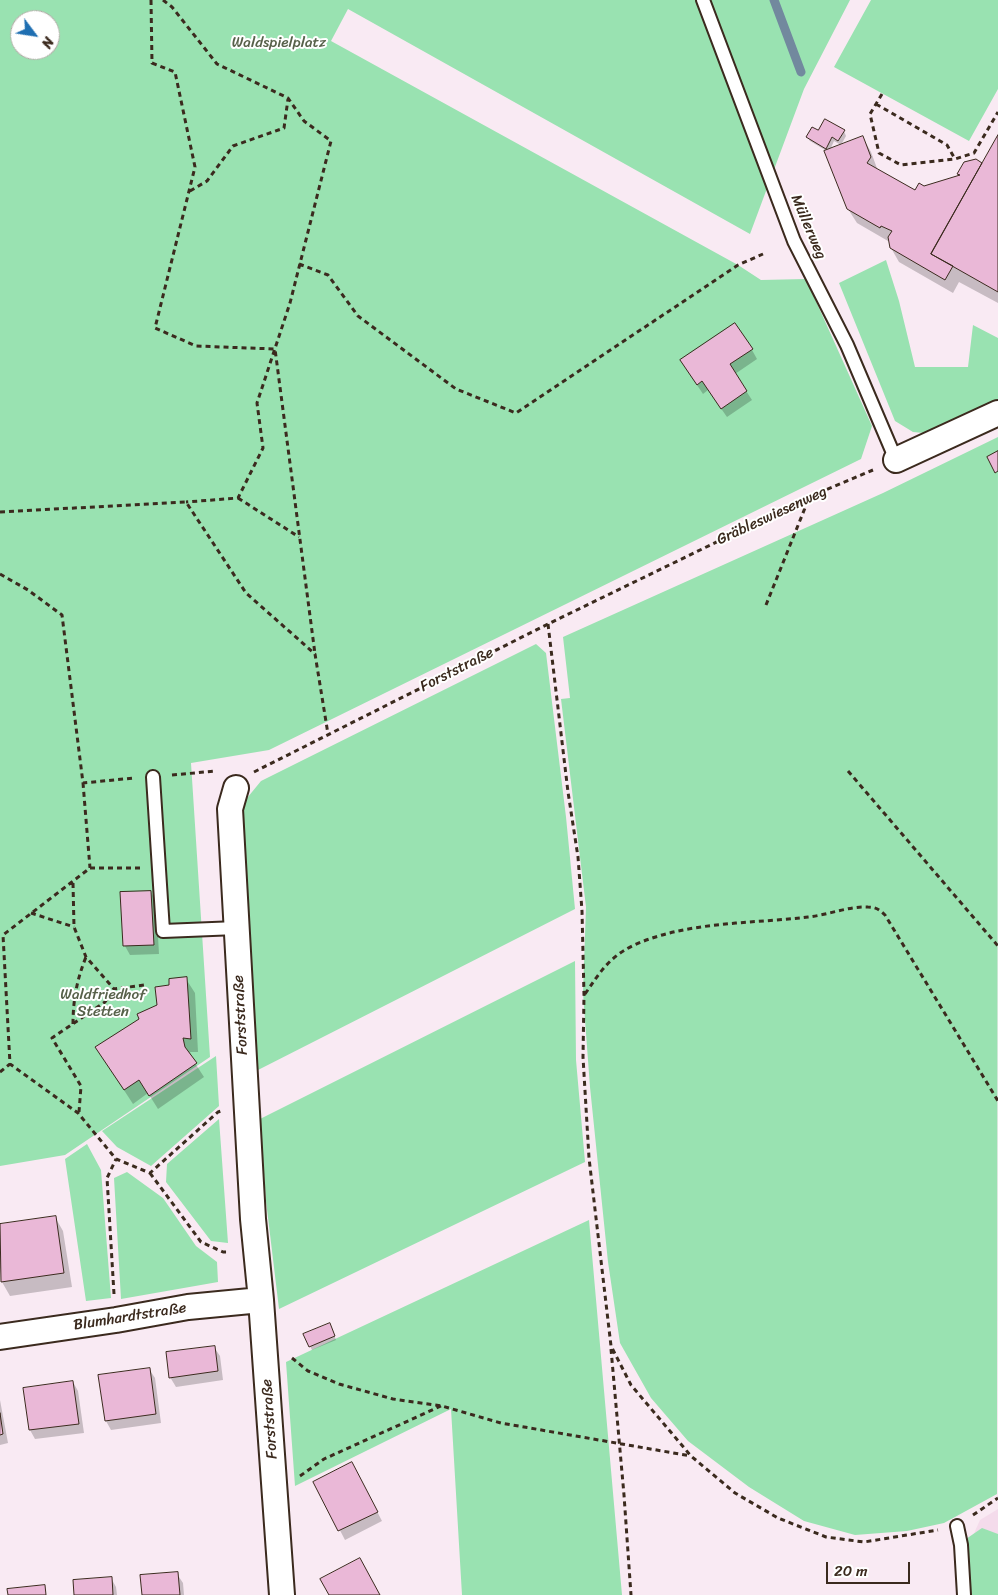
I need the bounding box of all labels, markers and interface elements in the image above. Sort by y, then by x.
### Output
north arrow [10,10,60,60]
text: N [34,32,61,53]
park label: Waldspielplatz [232,34,326,52]
street label: Müllerweg [786,192,830,262]
street label: Gräbleswiesenweg [714,483,830,549]
street label: Forststraße [417,644,497,696]
street label: Forststraße [230,975,252,1055]
park label: Waldfriedhof Stetten [60,986,146,1021]
street label: Blumhardtstraße [72,1299,188,1335]
street label: Forststraße [258,1378,282,1460]
scale bar [828,1552,912,1584]
text: 20 m [834,1558,868,1584]

